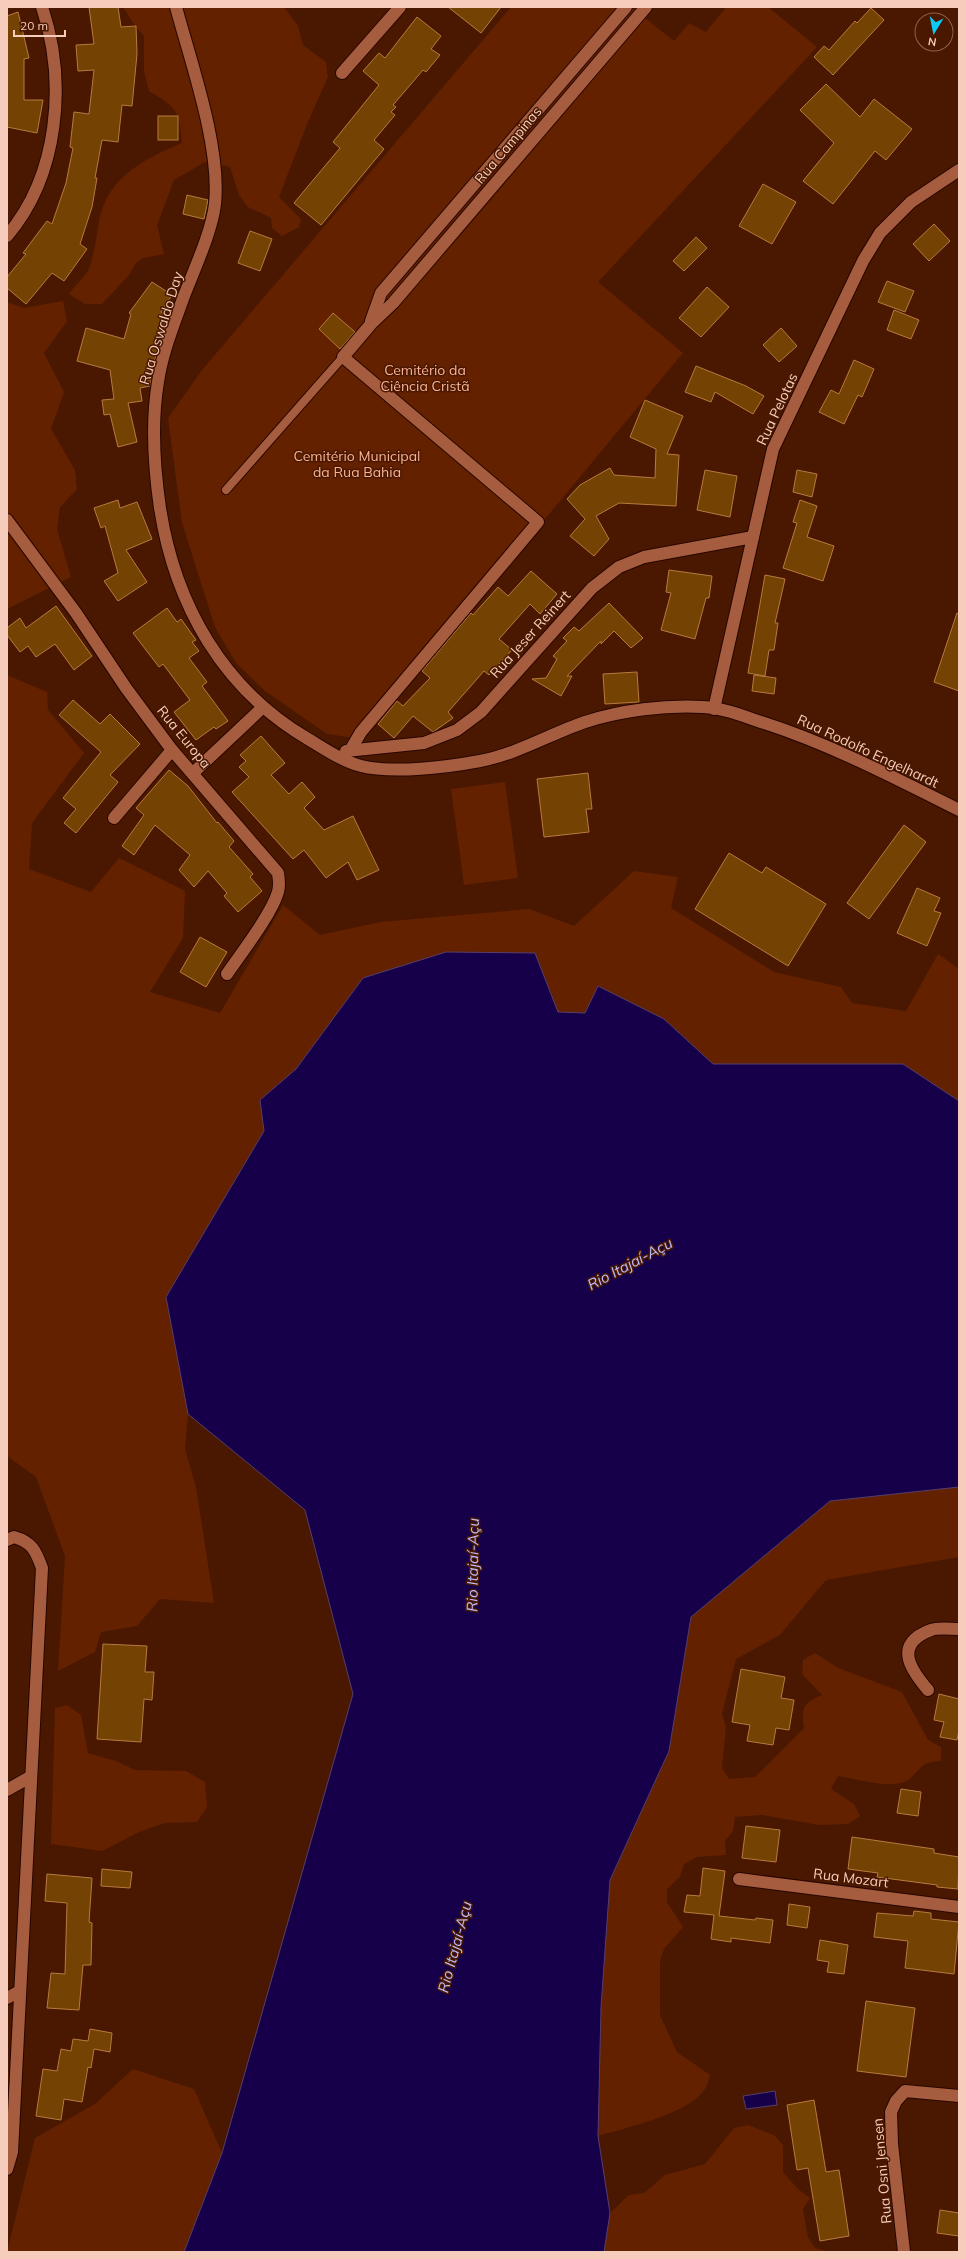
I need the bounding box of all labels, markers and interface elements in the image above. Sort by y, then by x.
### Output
scale bar [14,12,65,38]
north arrow [914,12,954,52]
text: 20 m [20,18,48,33]
text: N [927,34,938,49]
street label: Rua Campinas [471,103,546,187]
street label: Rua Oswaldo Day [135,269,187,387]
park label: Cemitério da Ciência Cristã [380,361,470,395]
street label: Rua Pelotas [752,370,802,448]
park label: Cemitério Municipal da Rua Bahia [294,447,420,481]
street label: Rua Jeser Reinert [486,586,574,682]
street label: Rua Europa [153,702,215,772]
street label: Rua Rodolfo Engelhardt [794,710,942,792]
water label: Rio Itajaí-Açu [584,1233,676,1294]
water label: Rio Itajaí-Açu [462,1518,483,1612]
street label: Rua Mozart [812,1864,890,1892]
water label: Rio Itajaí-Açu [433,1899,476,1995]
street label: Rua Osni Jensen [868,2117,896,2225]

